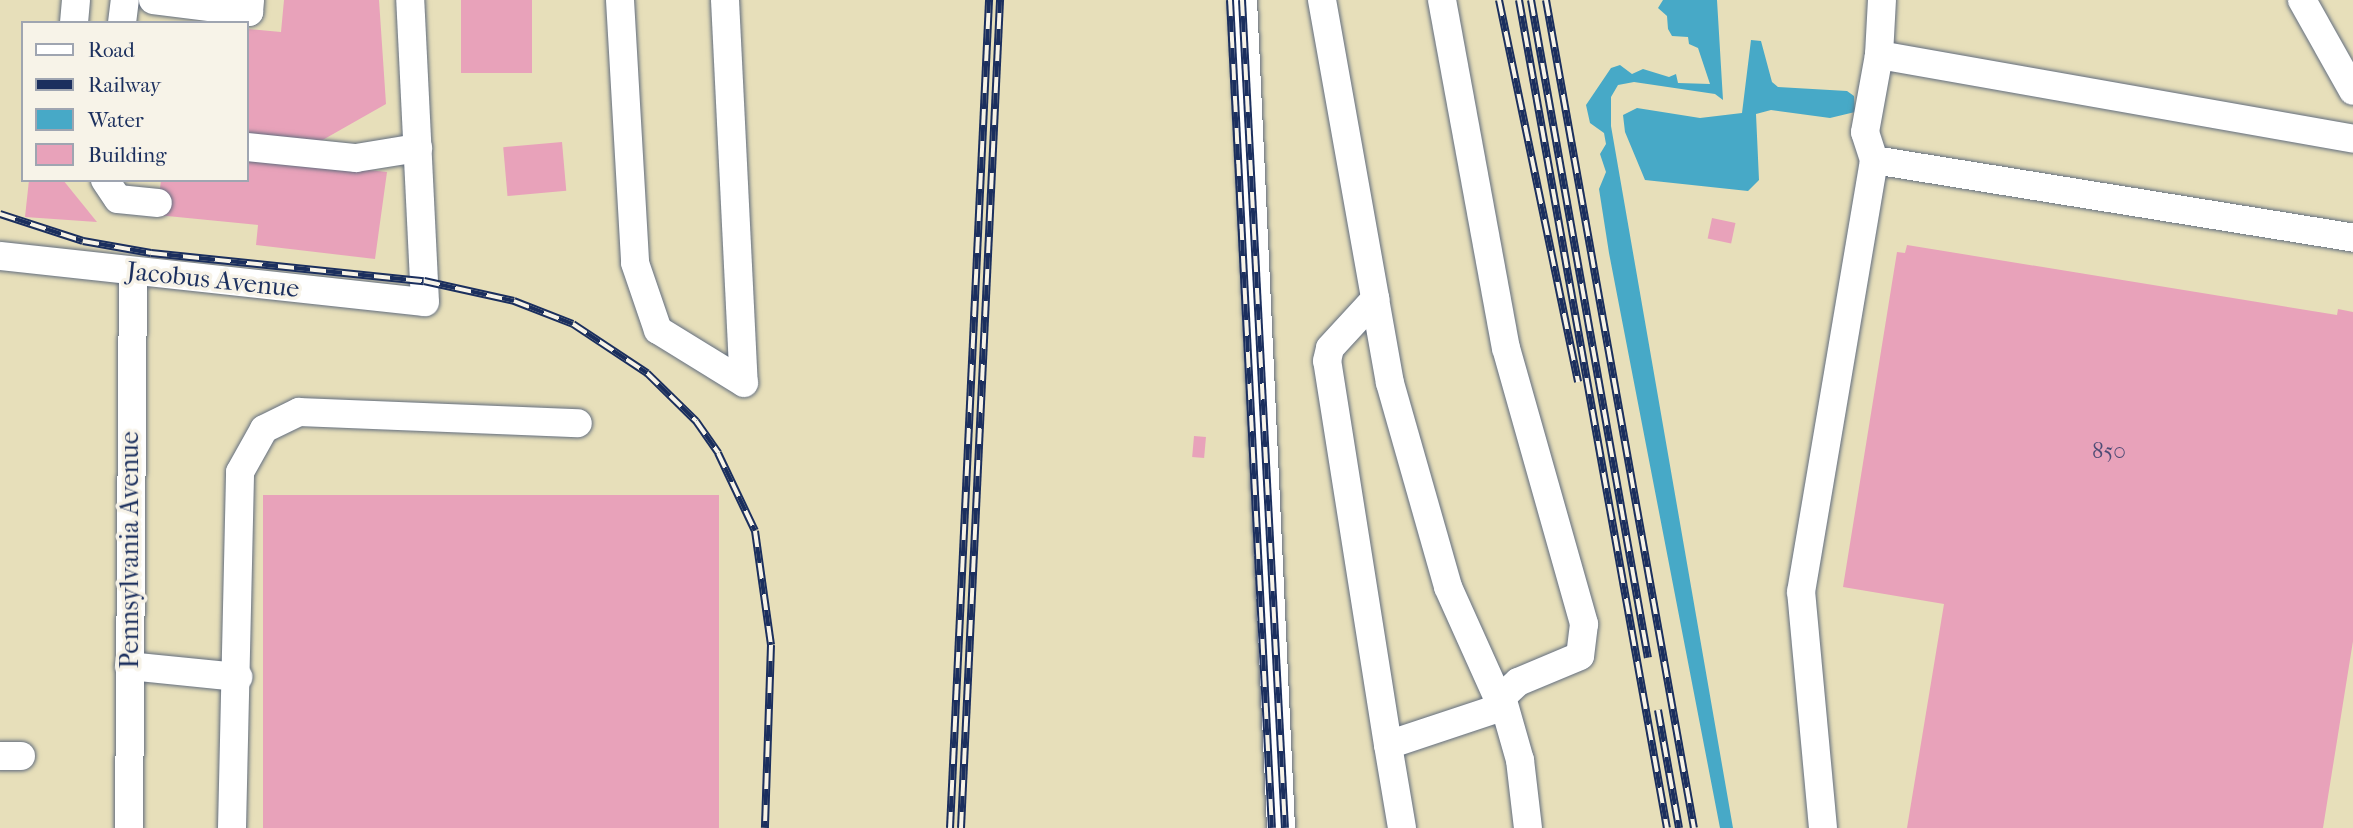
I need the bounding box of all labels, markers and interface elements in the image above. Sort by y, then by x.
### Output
legend [21,21,248,182]
text: Road [88,38,135,62]
text: Railway [88,73,161,97]
text: Water [88,108,144,132]
text: Building [88,143,166,167]
street label: Jacobus Avenue [125,255,301,305]
street label: Pennsylvania Avenue [114,431,146,669]
house number: 850 [2092,437,2126,465]

